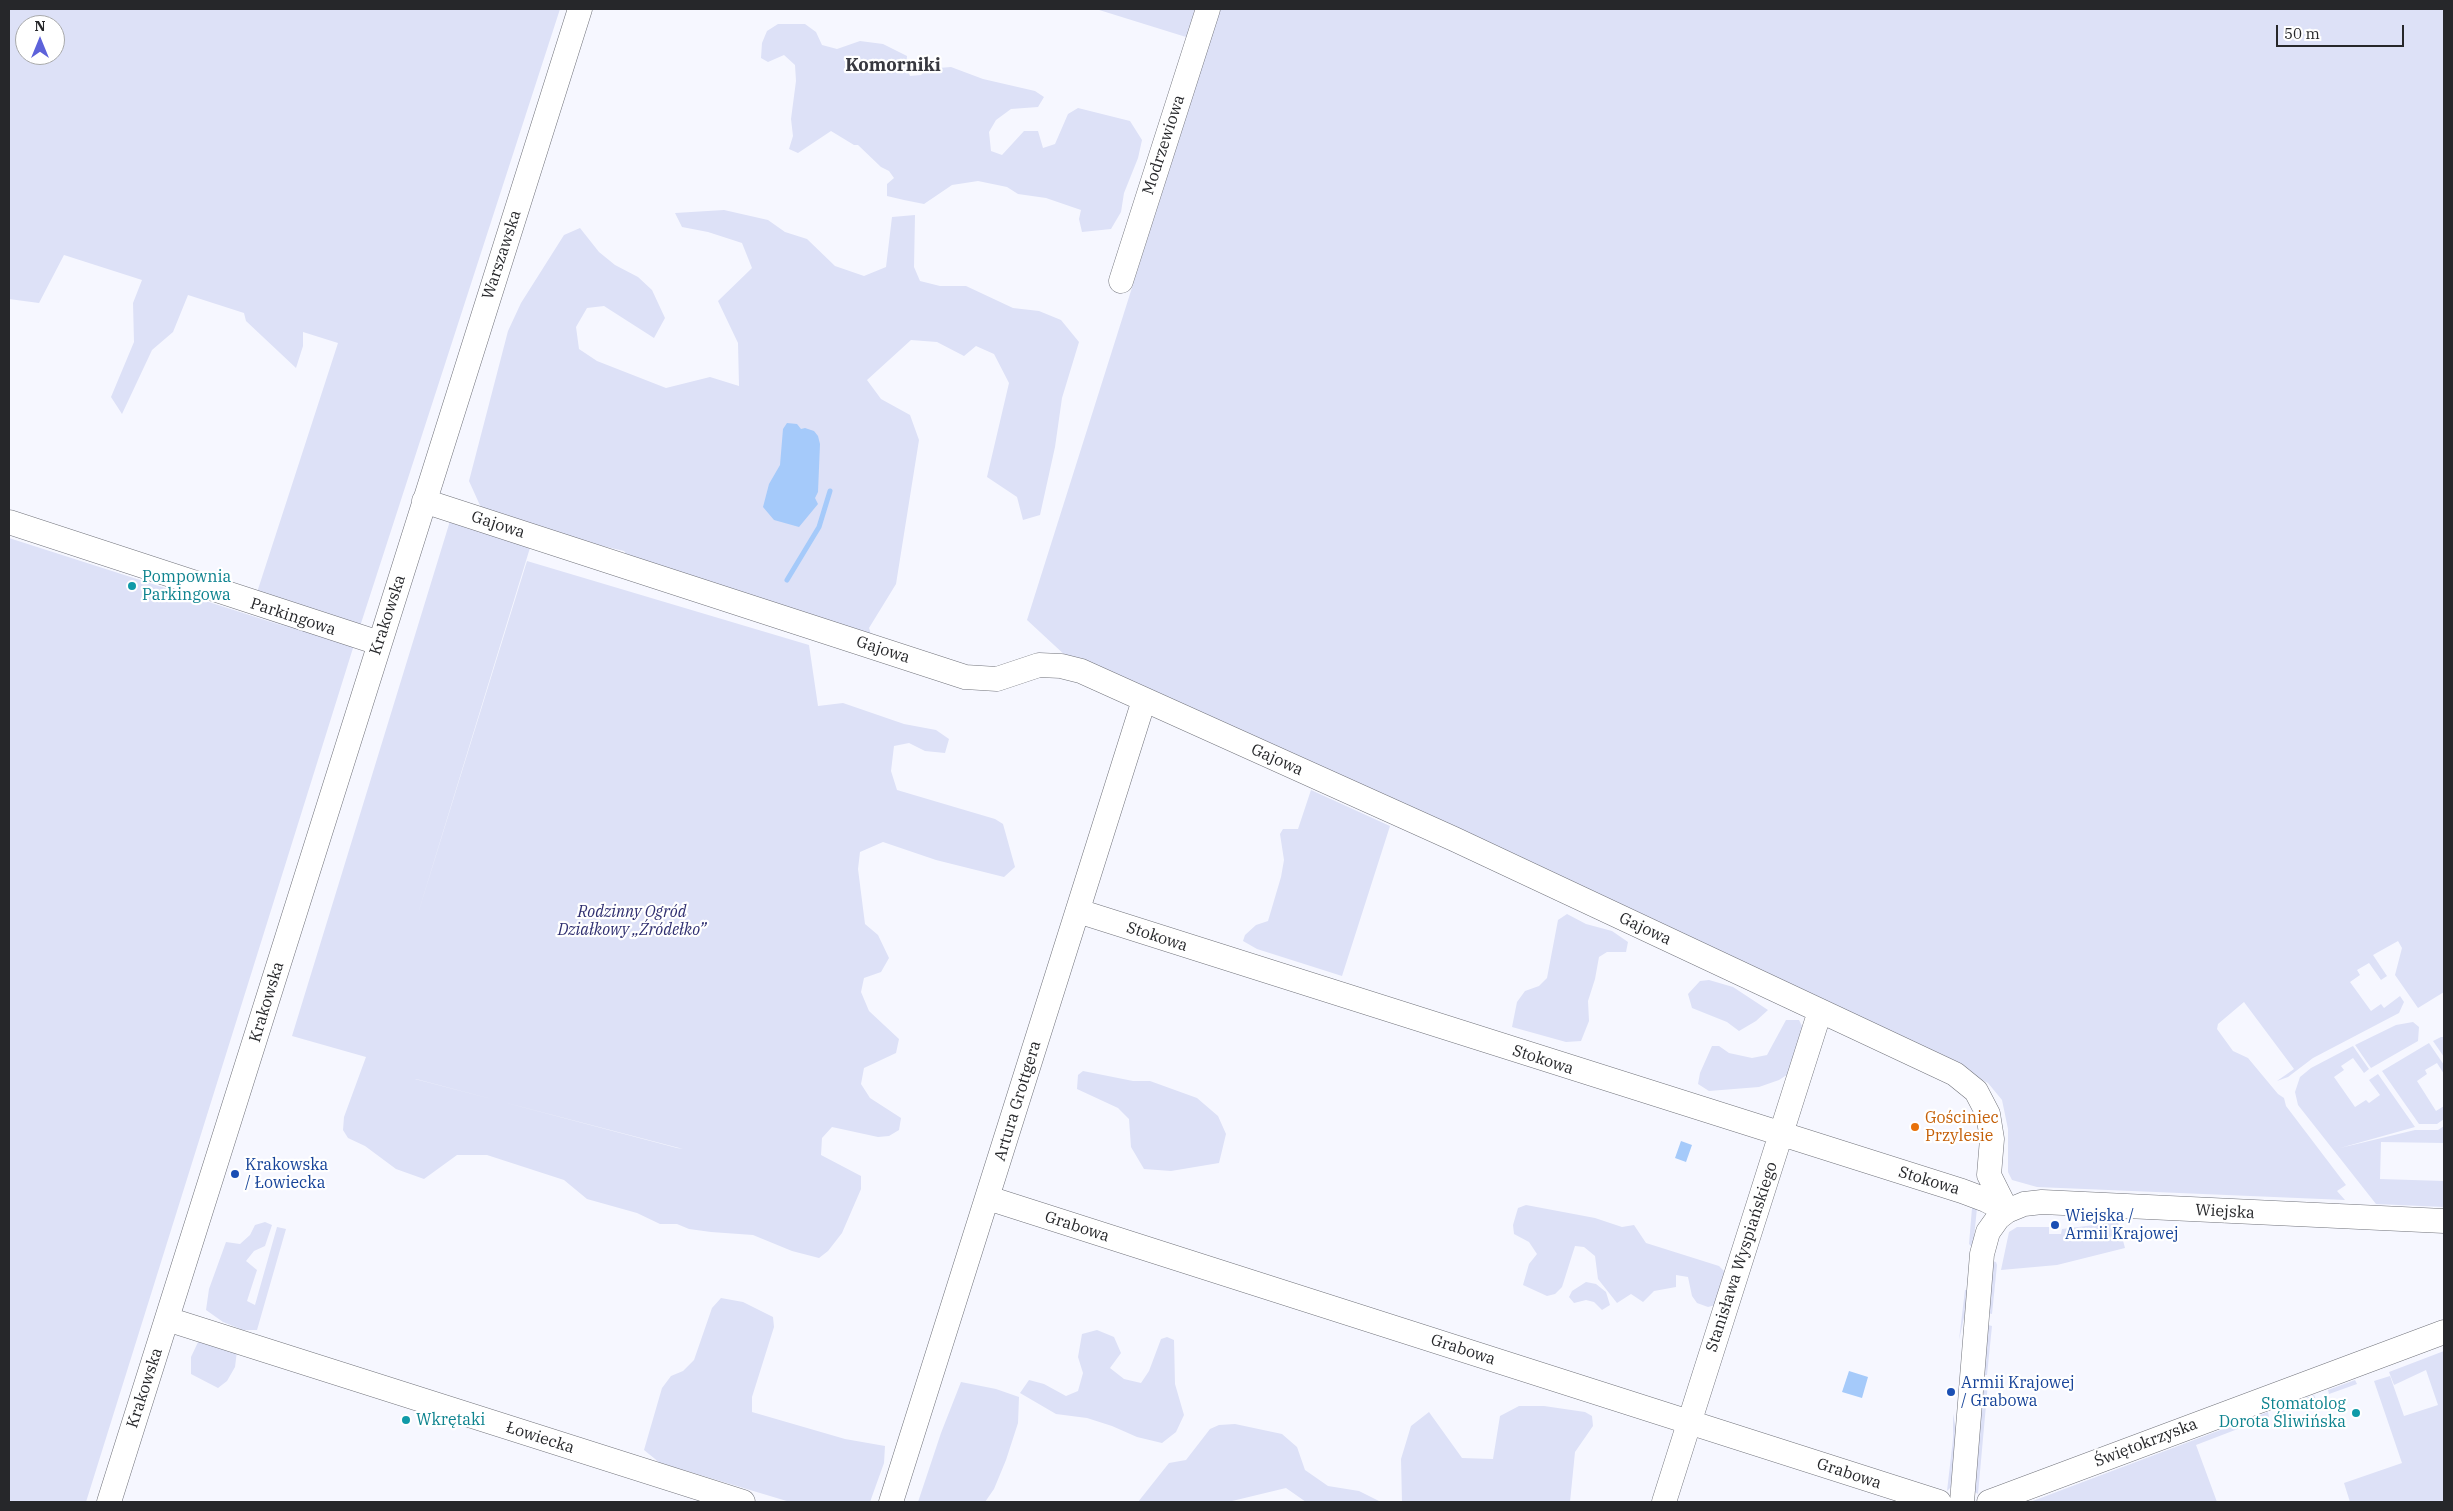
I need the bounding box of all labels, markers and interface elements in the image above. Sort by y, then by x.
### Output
north arrow [15,15,65,65]
scale bar [2278,15,2406,47]
text: N [34,17,46,35]
text: 50 m [2284,24,2320,43]
district label: Komorniki [845,55,941,77]
street label: Modrzewiowa [1139,93,1189,197]
street label: Warszawska [479,208,525,302]
street label: Gajowa [469,507,527,543]
place label: Pompownia Parkingowa [142,567,231,605]
street label: Krakowska [366,572,410,658]
marker: Pompownia Parkingowa [126,580,138,592]
street label: Parkingowa [248,594,338,640]
street label: Gajowa [854,632,912,668]
street label: Gajowa [1248,740,1306,780]
park label: Rodzinny Ogród Działkowy „Źródełko” [558,902,706,940]
street label: Gajowa [1616,909,1674,949]
street label: Stokowa [1124,918,1190,956]
street label: Krakowska [246,959,288,1045]
street label: Artura Grottgera [991,1038,1045,1164]
street label: Stokowa [1510,1041,1576,1079]
place label: Gościniec Przylesie [1925,1108,1999,1146]
marker: Gościniec Przylesie [1909,1121,1921,1133]
place label: Krakowska / Łowiecka [245,1155,328,1193]
street label: Stanisława Wyspiańskiego [1702,1159,1782,1355]
street label: Stokowa [1896,1163,1962,1199]
marker: Krakowska / Łowiecka [229,1168,241,1180]
street label: Wiejska [2195,1201,2255,1223]
place label: Wiejska / Armii Krajowej [2065,1206,2179,1244]
street label: Grabowa [1042,1208,1112,1246]
marker: Wiejska / Armii Krajowej [2049,1219,2061,1231]
street label: Grabowa [1428,1331,1498,1369]
street label: Krakowska [123,1345,167,1431]
place label: Armii Krajowej / Grabowa [1961,1373,2075,1411]
marker: Armii Krajowej / Grabowa [1945,1386,1957,1398]
place label: Stomatolog Dorota Śliwińska [2219,1394,2346,1432]
marker: Stomatolog Dorota Śliwińska [2350,1407,2362,1419]
place label: Wkrętaki [416,1410,485,1430]
marker: Wkrętaki [400,1414,412,1426]
street label: Świętokrzyska [2092,1415,2200,1471]
street label: Łowiecka [503,1418,577,1458]
street label: Grabowa [1814,1455,1884,1493]

